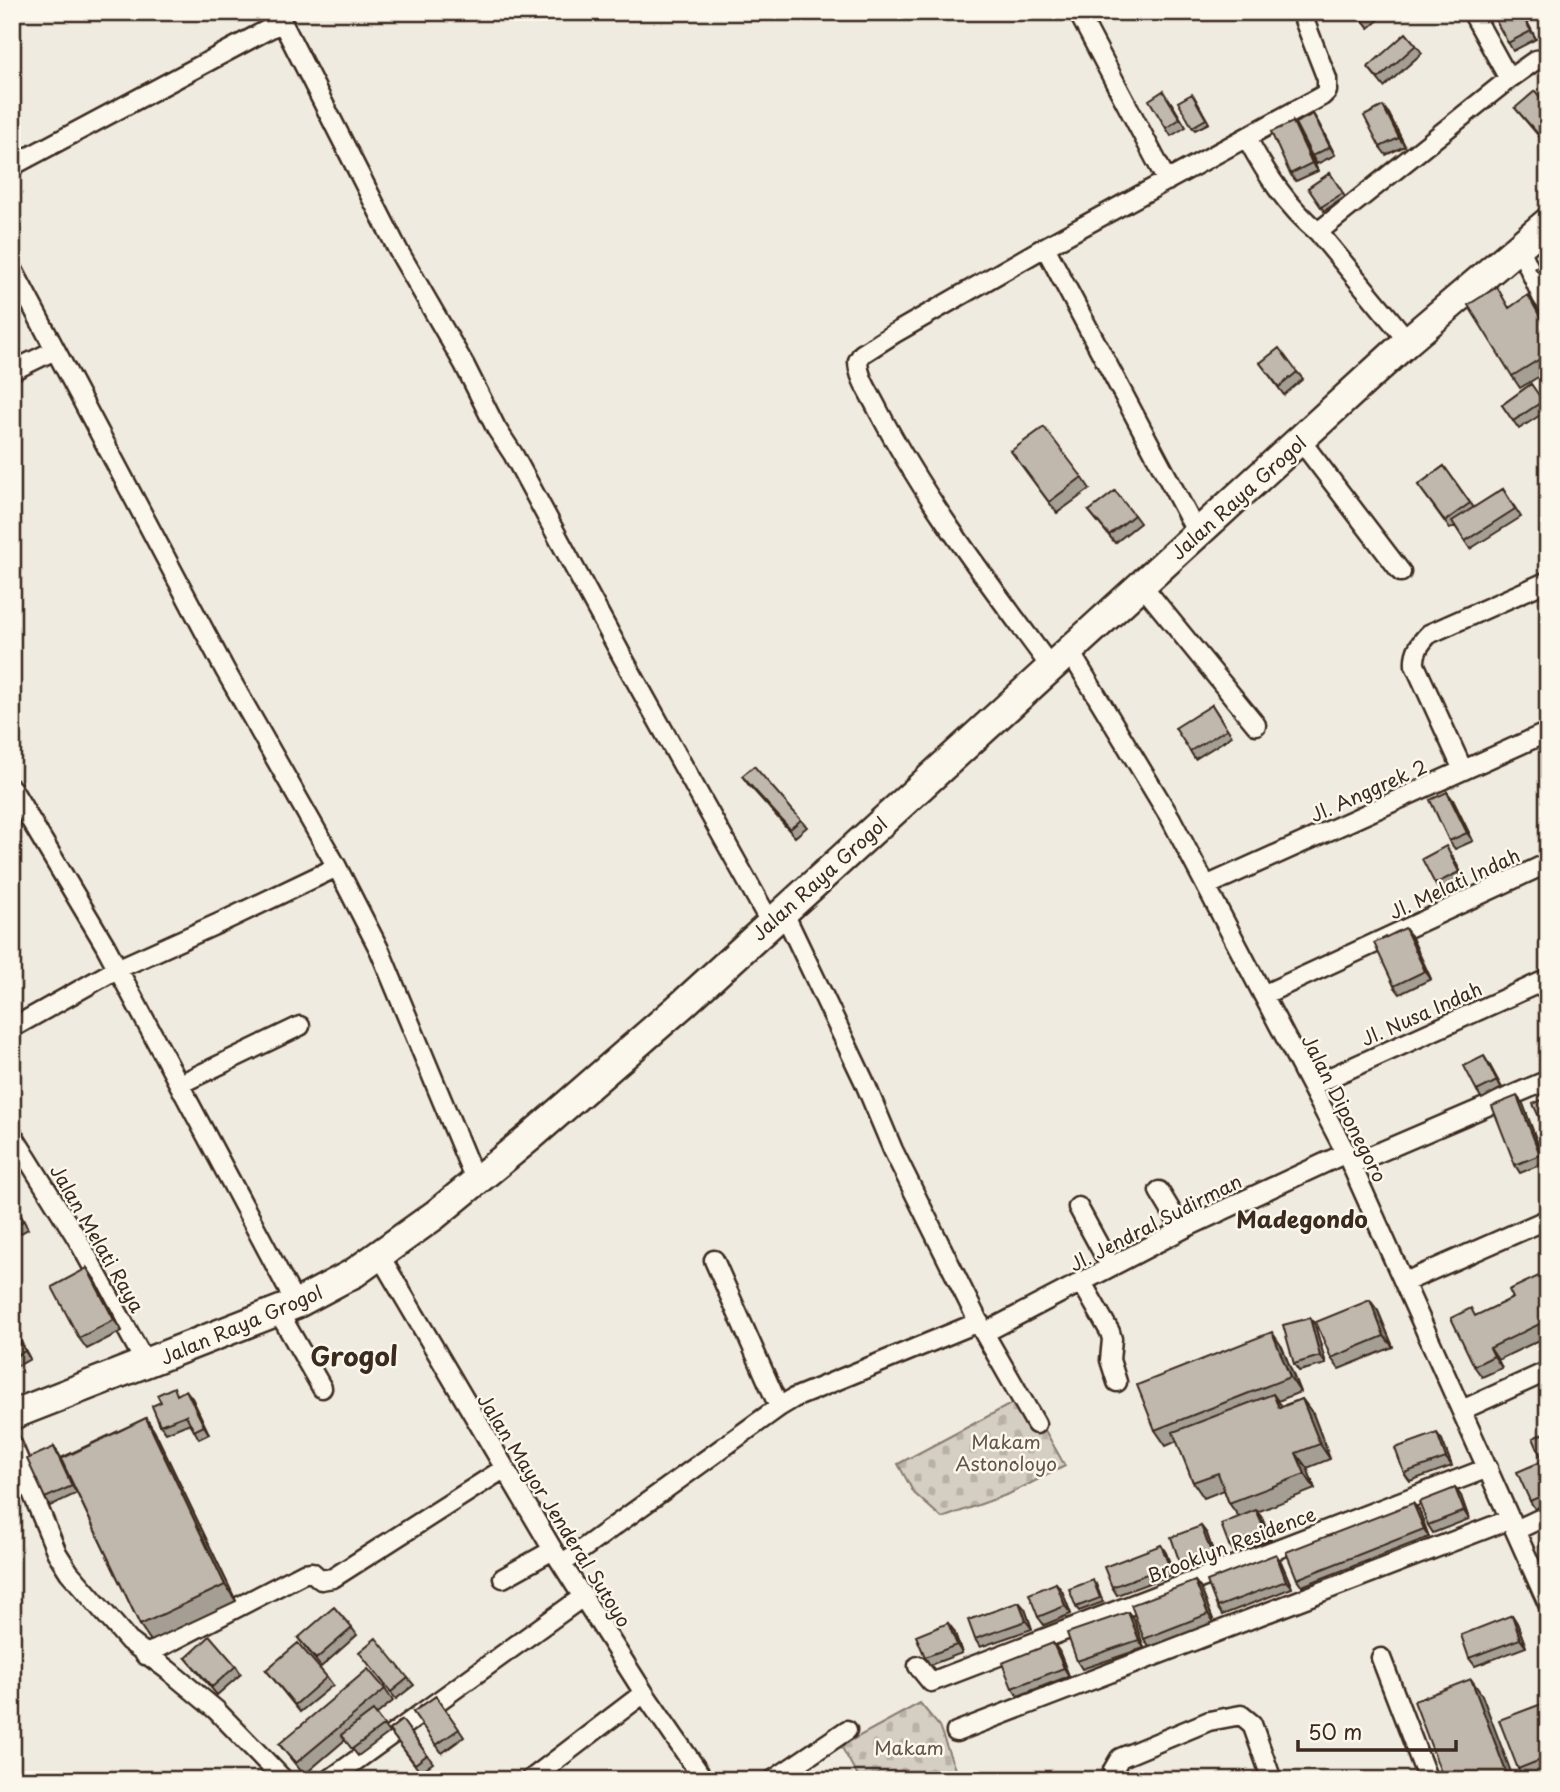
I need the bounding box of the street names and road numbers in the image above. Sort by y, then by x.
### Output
street label: Jalan Raya Grogol [1164,429,1312,565]
street label: Jl. Anggrek 2 [1305,752,1431,828]
street label: Jalan Raya Grogol [745,810,893,946]
street label: Jl. Melati Indah [1384,840,1524,926]
street label: Jl. Nusa Indah [1356,974,1486,1052]
street label: Jalan Diponegoro [1296,1029,1394,1187]
street label: Jalan Melati Raya [44,1159,152,1317]
street label: Jl. Jendral Sudirman [1064,1166,1246,1278]
street label: Jalan Raya Grogol [156,1277,326,1371]
street label: Jalan Mayor Jenderal Sutoyo [471,1388,639,1632]
street label: Brooklyn Residence [1142,1499,1320,1589]

